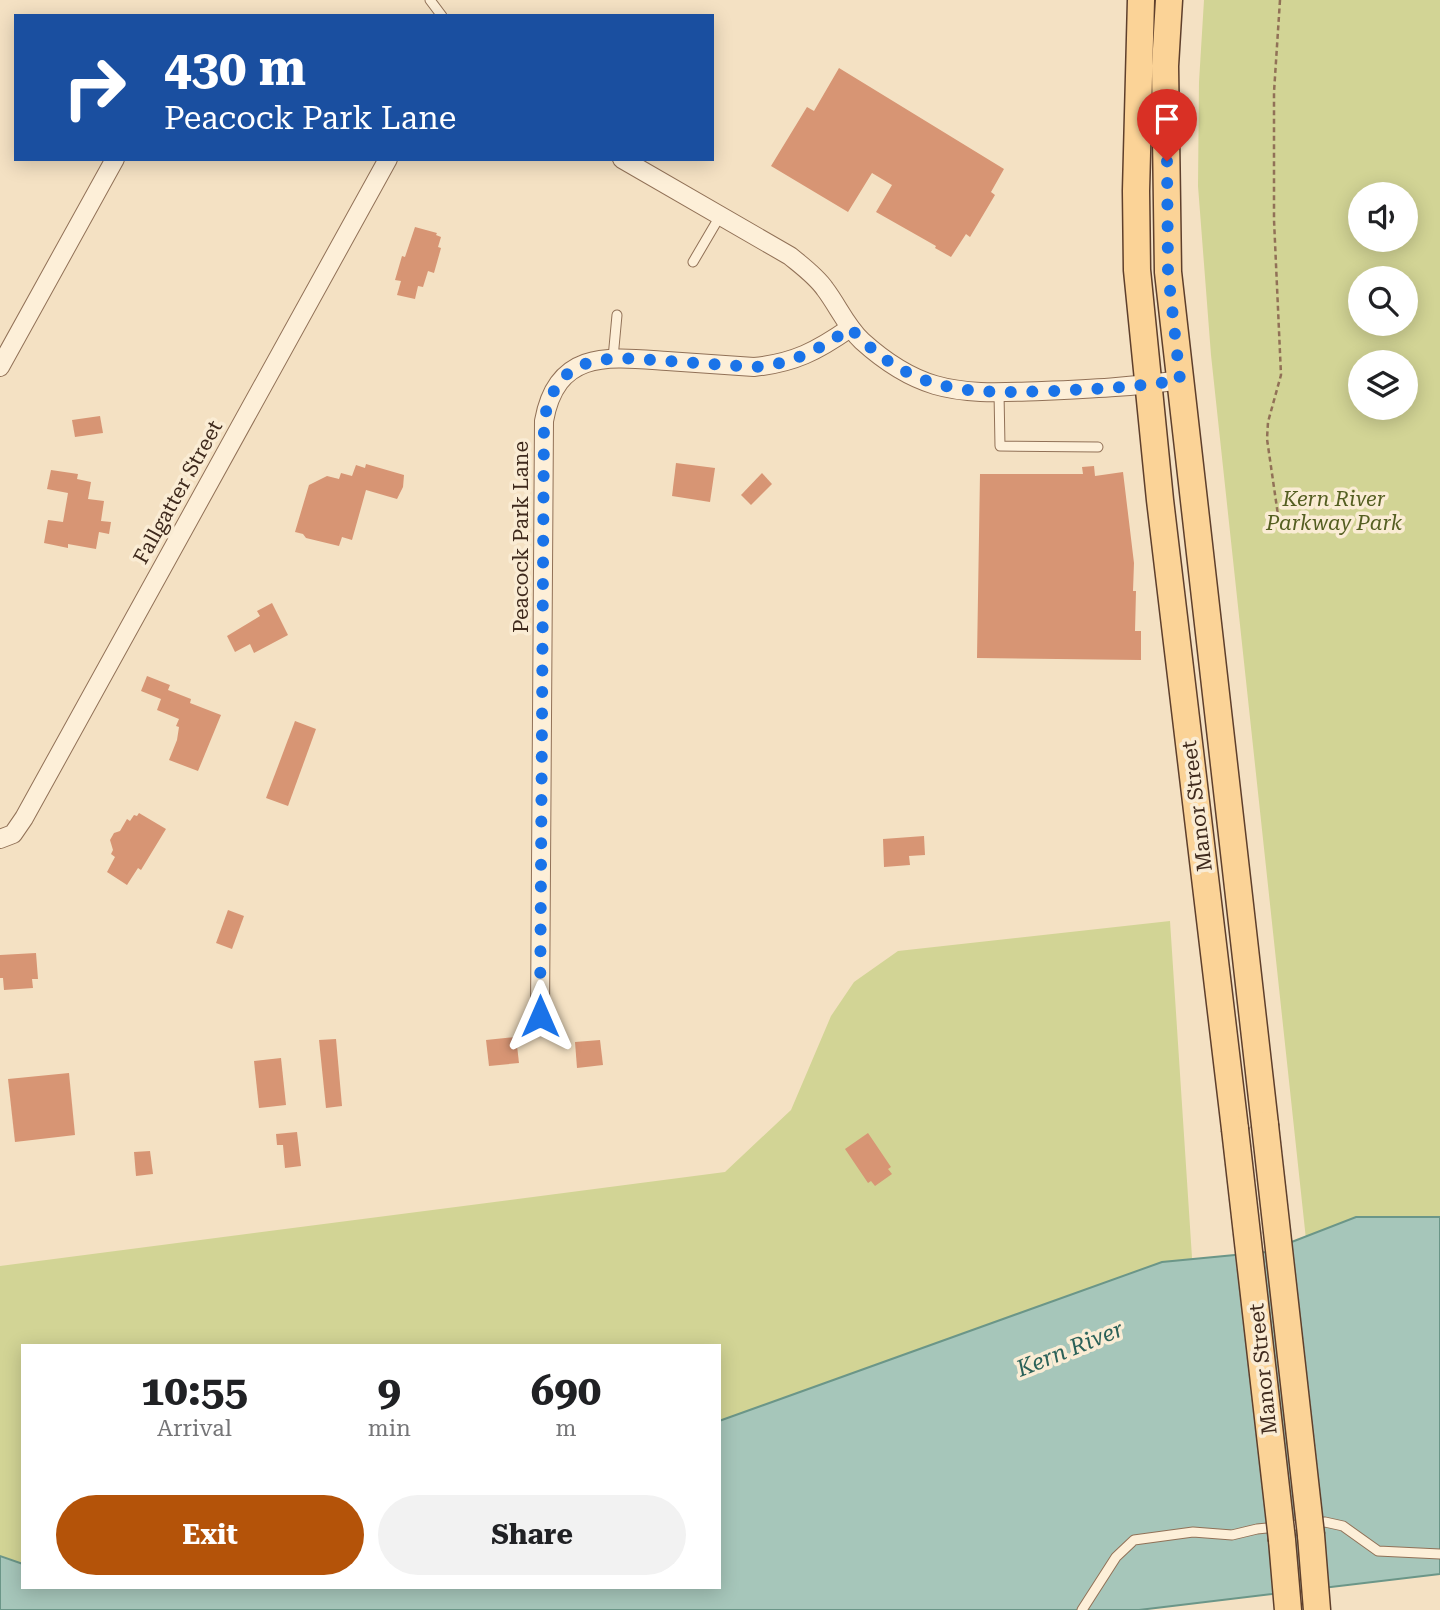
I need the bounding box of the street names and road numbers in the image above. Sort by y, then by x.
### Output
street label: Fallgatter Street [129,416,227,568]
street label: Peacock Park Lane [509,441,533,633]
street label: Manor Street [1177,739,1217,873]
street label: Manor Street [1244,1302,1282,1436]

